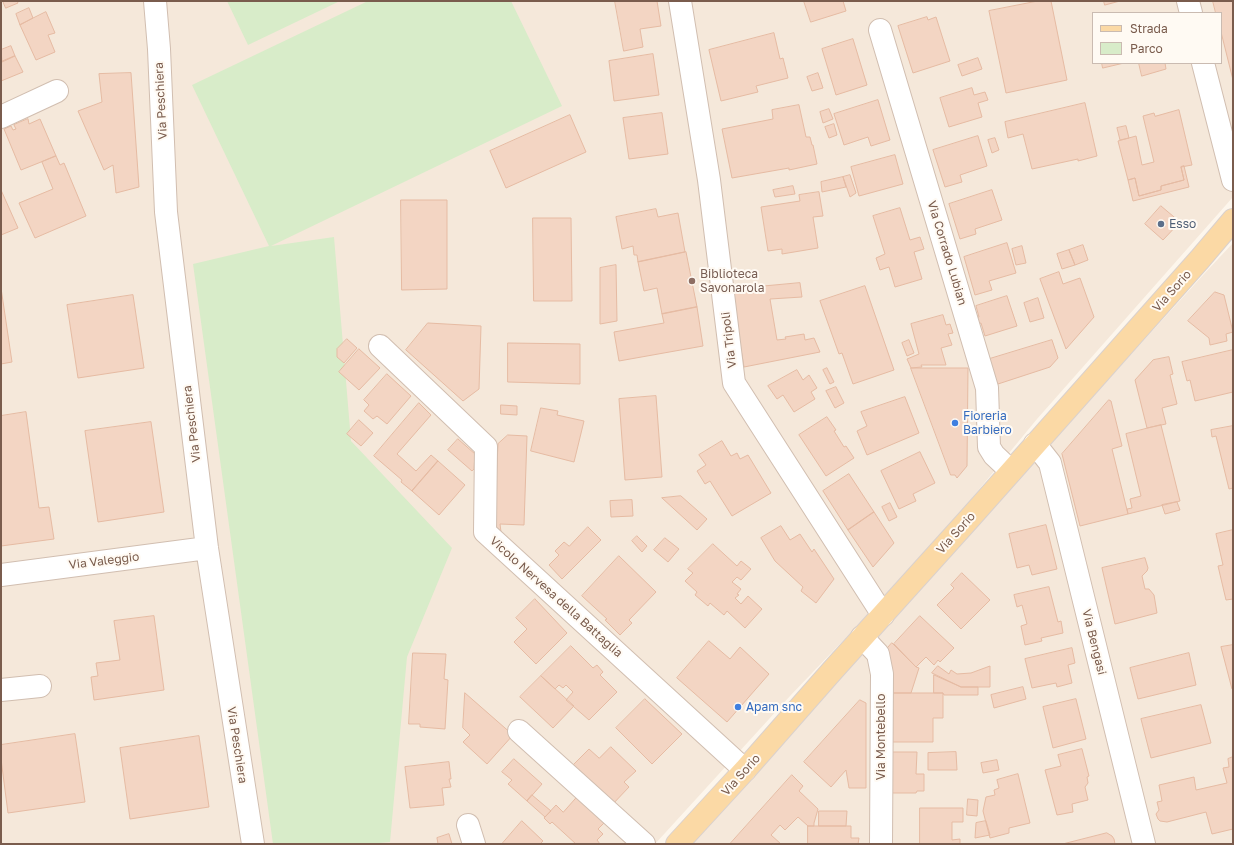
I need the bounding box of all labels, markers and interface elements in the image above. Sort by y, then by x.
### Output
legend [1092,12,1222,64]
text: Strada [1130,21,1168,36]
text: Parco [1130,41,1163,56]
street label: Via Peschiera [152,62,170,140]
street label: Via Corrado Lubian [924,199,970,307]
place label: Esso [1169,217,1196,231]
marker: Esso [1156,219,1166,229]
place label: Biblioteca Savonarola [700,267,764,295]
street label: Via Sorio [1150,267,1194,315]
marker: Biblioteca Savonarola [687,276,697,286]
street label: Via Tripoli [718,311,740,369]
street label: Via Peschiera [180,385,204,463]
place label: Fioreria Barbiero [963,409,1012,437]
marker: Fioreria Barbiero [950,418,960,428]
street label: Via Sorio [934,509,978,557]
street label: Vicolo Nervesa della Battaglia [487,534,625,660]
street label: Via Valeggio [68,550,140,572]
street label: Via Bengasi [1079,608,1109,676]
street label: Via Montebello [874,694,888,780]
place label: Apam snc [746,700,802,714]
marker: Apam snc [733,702,743,712]
street label: Via Peschiera [224,706,250,784]
street label: Via Sorio [719,751,763,799]

